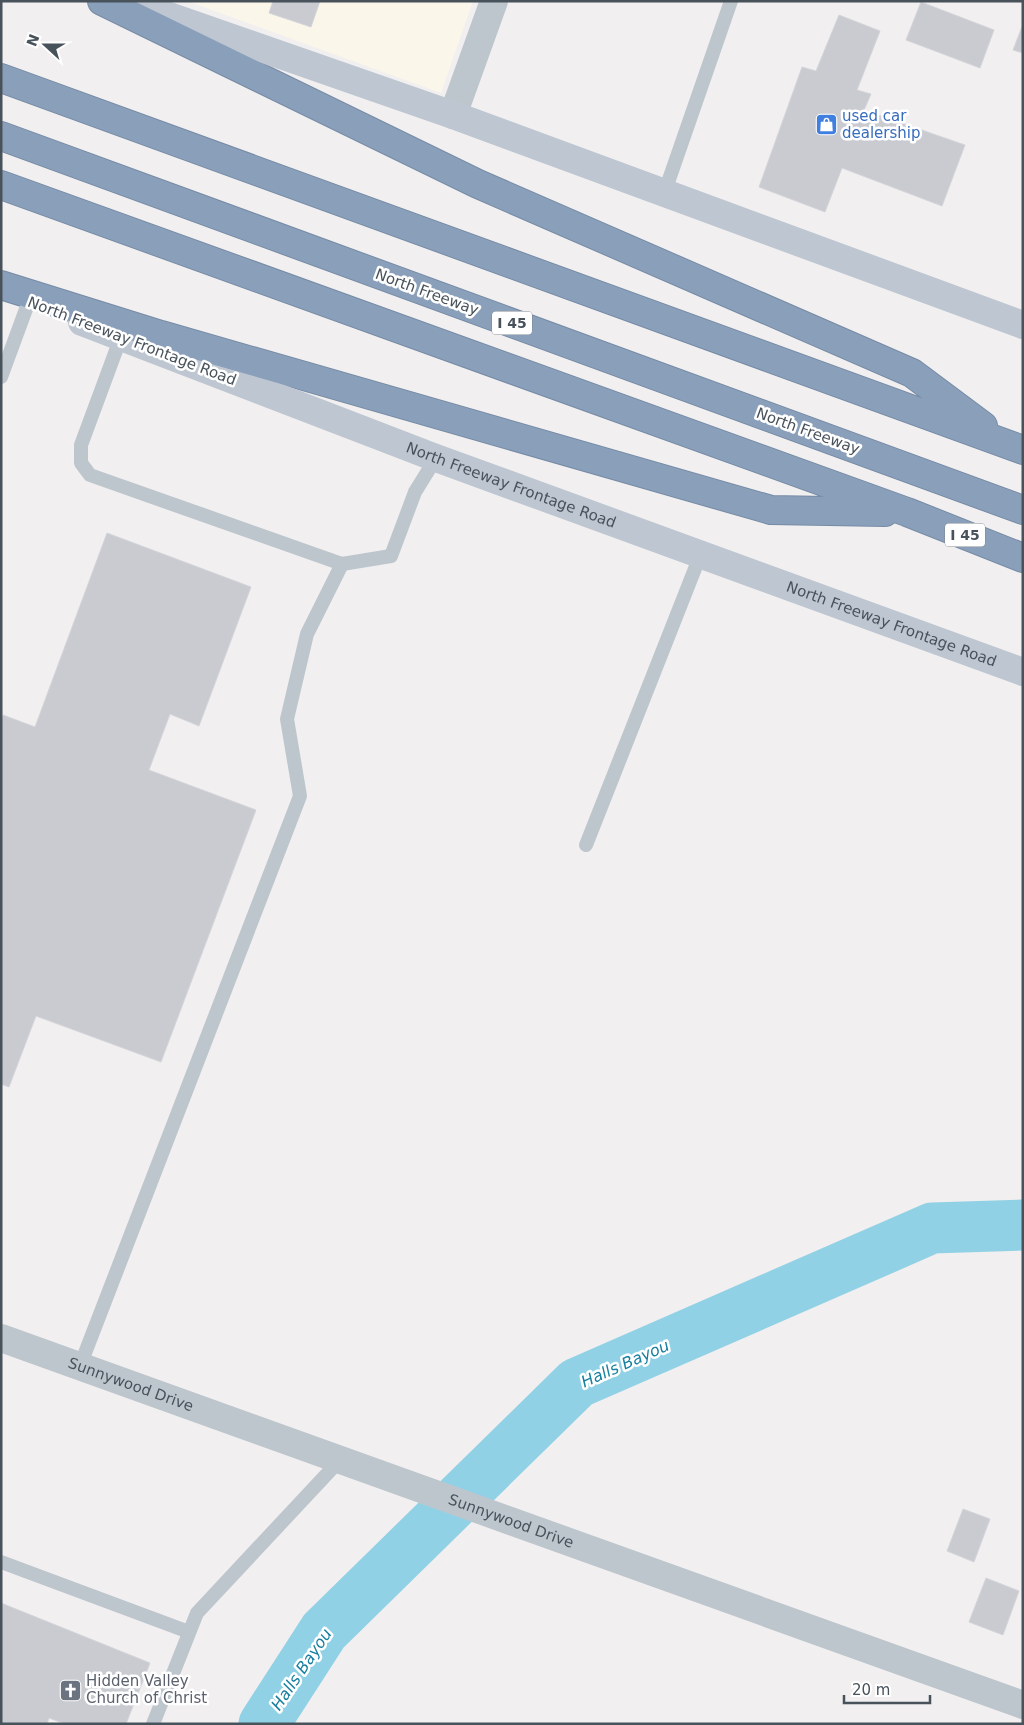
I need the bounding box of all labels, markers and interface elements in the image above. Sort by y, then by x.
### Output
north arrow [20,20,70,70]
text: N [23,32,42,49]
place label: used car dealership [842,107,921,142]
shop icon: used car dealership [814,113,838,137]
street label: North Freeway [373,265,481,319]
street label: North Freeway Frontage Road [25,293,239,389]
road number: I 45 [492,312,532,334]
street label: North Freeway [754,404,862,458]
street label: North Freeway Frontage Road [404,438,618,532]
road number: I 45 [945,524,985,546]
street label: North Freeway Frontage Road [784,578,999,671]
water label: Halls Bayou [578,1336,672,1391]
street label: Sunnywood Drive [66,1354,196,1415]
street label: Sunnywood Drive [446,1490,576,1552]
water label: Halls Bayou [267,1625,336,1714]
place label: Hidden Valley Church of Christ [86,1672,207,1707]
scale bar [844,1672,930,1704]
church icon: Hidden Valley Church of Christ [58,1678,82,1702]
text: 20 m [852,1681,890,1699]

